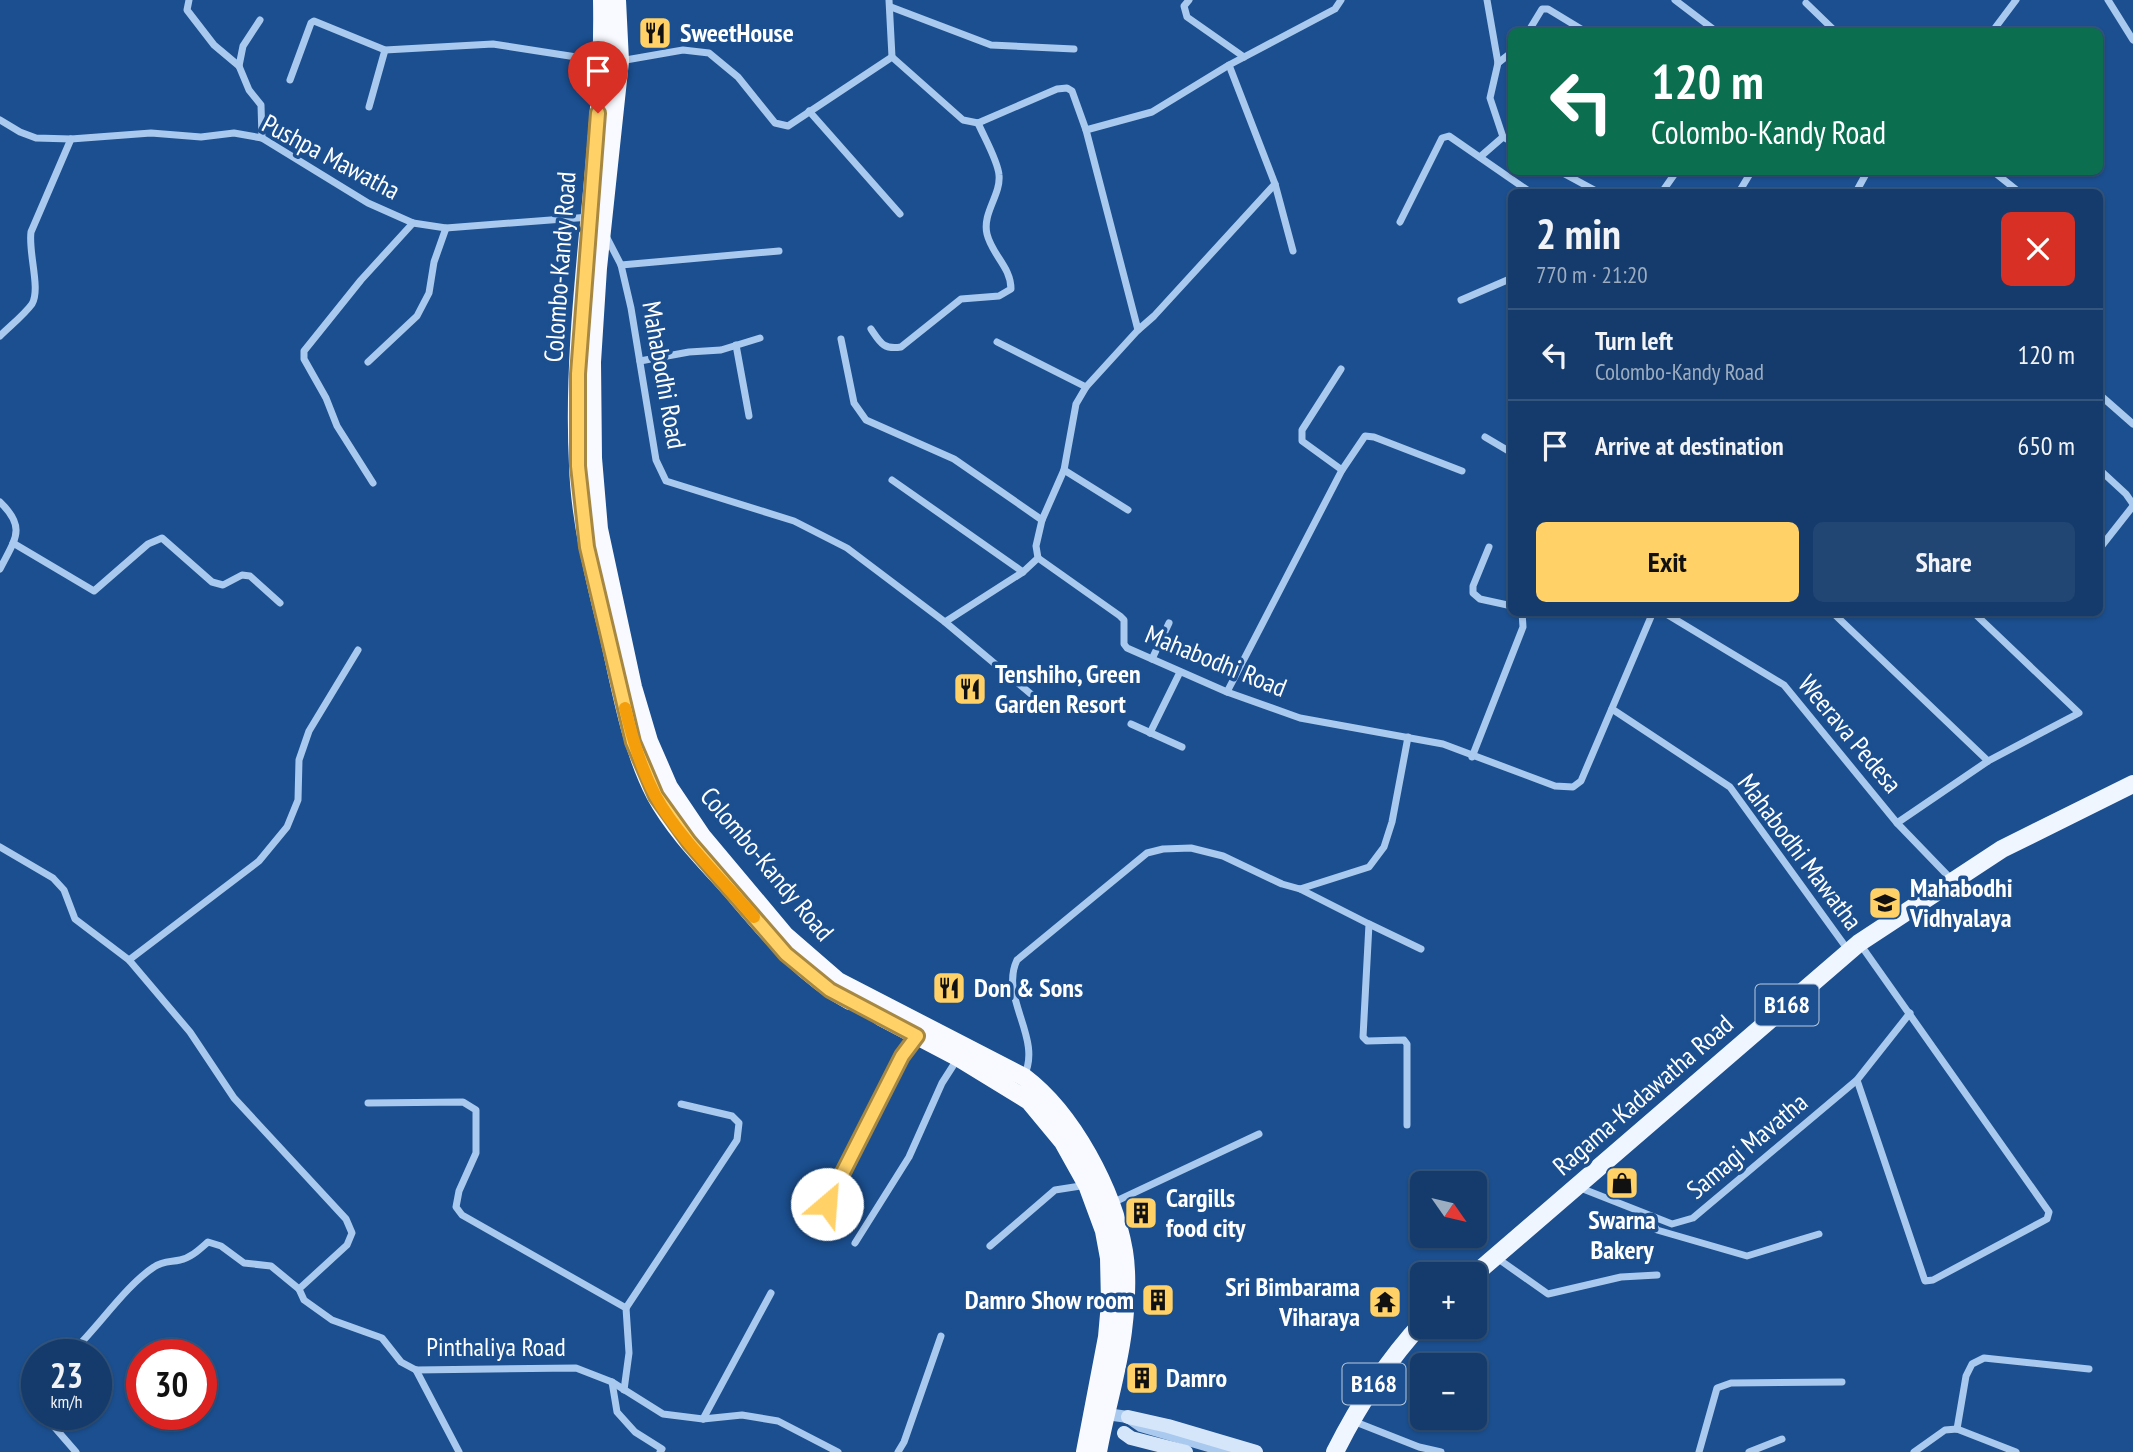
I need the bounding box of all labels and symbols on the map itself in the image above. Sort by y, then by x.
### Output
restaurant icon: SweetHouse [636,14,674,52]
place label: SweetHouse [680,16,794,49]
pin [568,41,628,113]
street label: Pushpa Mawatha [257,106,406,207]
street label: Colombo-Kandy Road [536,171,583,363]
street label: Mahabodhi Road [635,298,694,451]
street label: Mahabodhi Road [1141,617,1292,704]
place label: Tenshiho, Green Garden Resort [995,657,1141,720]
street label: Weerava Pedesa [1791,668,1909,800]
restaurant icon: Tenshiho, Green Garden Resort [951,670,989,708]
street label: Mahabodhi Mawatha [1731,767,1870,936]
street label: Colombo-Kandy Road [693,780,841,947]
place label: Mahabodhi Vidhyalaya [1909,871,2013,934]
school or university icon: Mahabodhi Vidhyalaya [1866,884,1904,922]
restaurant icon: Don & Sons [930,969,968,1007]
place label: Don & Sons [974,971,1083,1004]
road number: B168 [1756,985,1818,1026]
street label: Ragama-Kadawatha Road [1546,1007,1740,1182]
street label: Samagi Mavatha [1680,1086,1814,1206]
shop icon: Swarna Bakery [1603,1164,1641,1202]
position arrow [790,1167,864,1241]
north arrow [1410,1171,1488,1248]
place label: Cargills food city [1166,1181,1246,1244]
building icon: Cargills food city [1122,1194,1160,1232]
place label: Swarna Bakery [1588,1203,1656,1266]
place label: Sri Bimbarama Viharaya [1225,1270,1360,1333]
building icon: Damro Show room [1139,1281,1177,1319]
place label: Damro Show room [965,1283,1134,1316]
temple icon: Sri Bimbarama Viharaya [1366,1283,1404,1321]
street label: Pinthaliya Road [426,1330,566,1363]
speed limit sign: 30 [126,1339,217,1430]
building icon: Damro [1123,1359,1161,1397]
place label: Damro [1166,1361,1227,1394]
road number: B168 [1342,1364,1406,1404]

